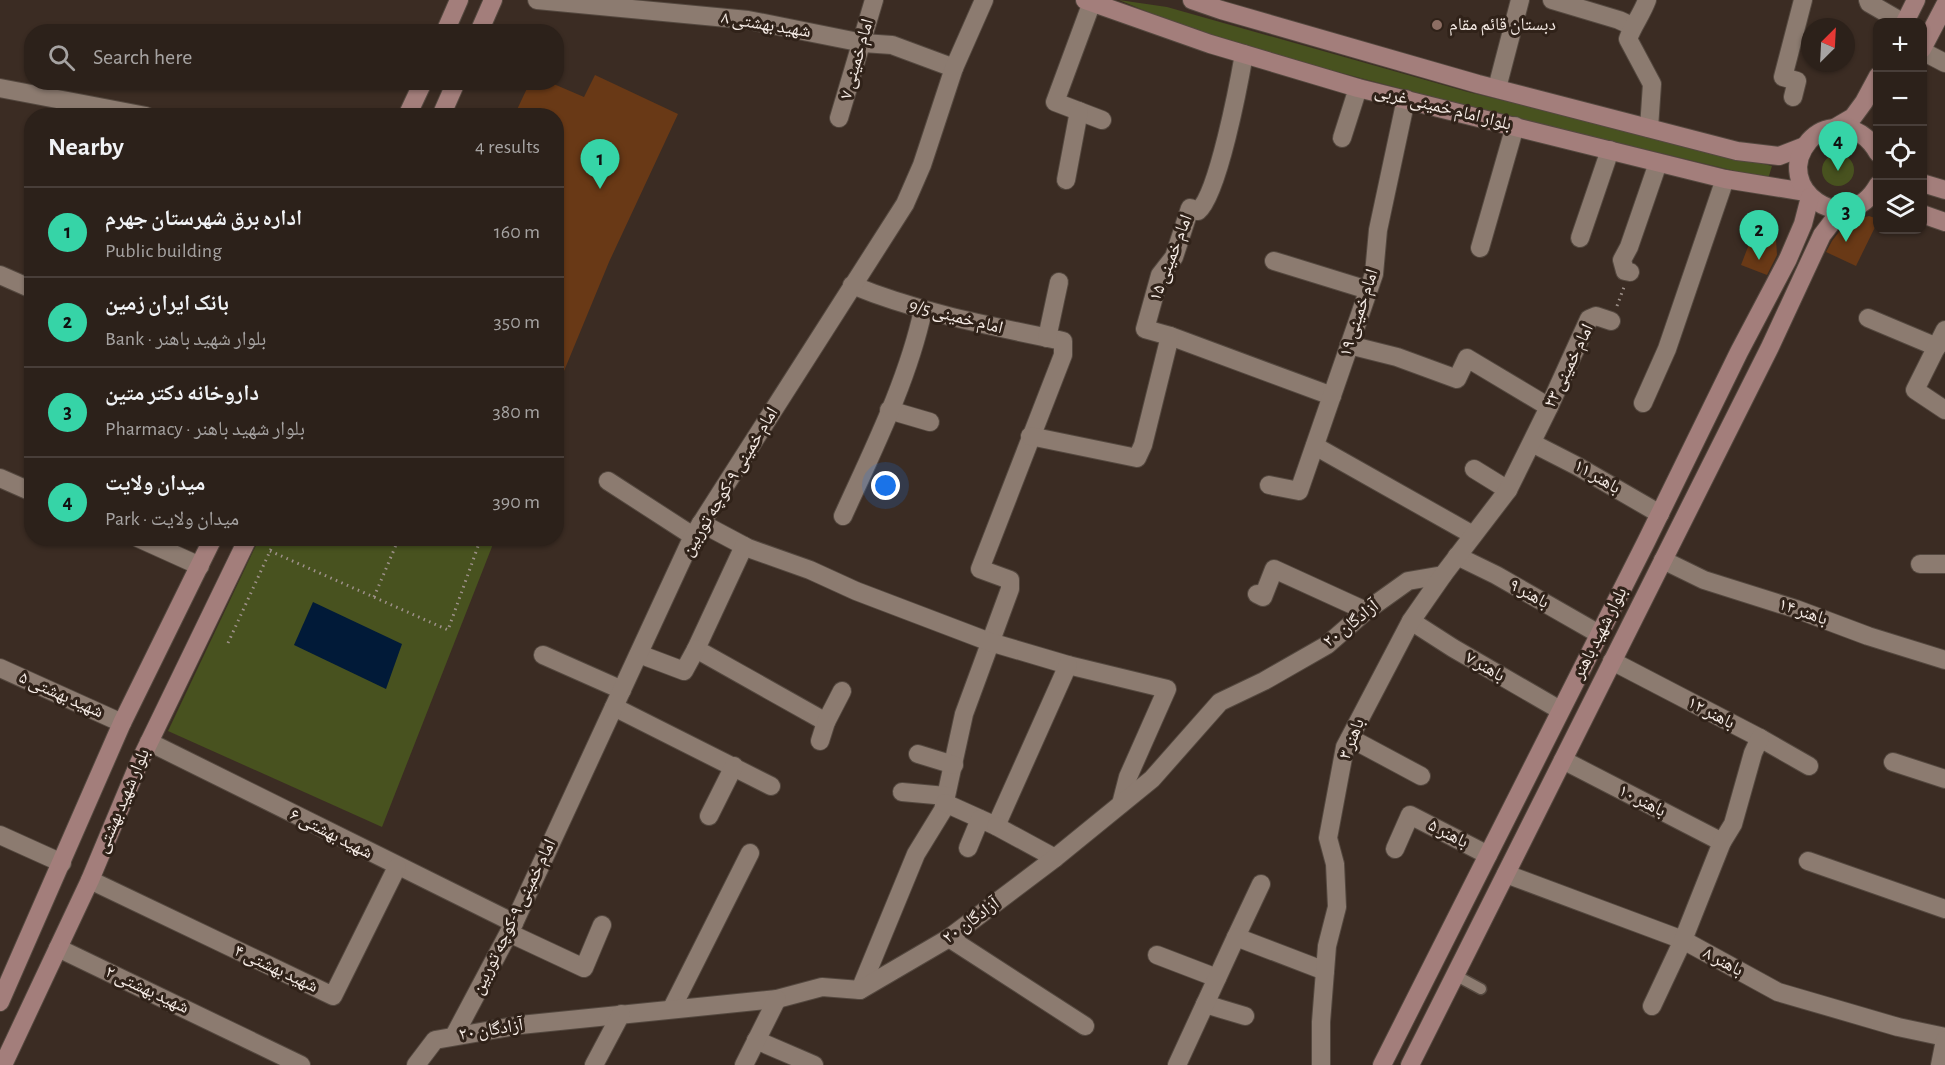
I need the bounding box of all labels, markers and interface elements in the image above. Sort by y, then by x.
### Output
street label: شهید بهشتی ۸ [720,9,812,42]
place label: دبستان قائم مقام [1449,16,1556,36]
street label: امام خمینی ۷ [837,17,879,102]
marker: دبستان قائم مقام [1430,18,1444,32]
north arrow [1801,18,1855,72]
map controls [1873,18,1927,234]
button: + [1873,18,1927,72]
search box [24,24,564,90]
icon: search [45,41,78,74]
text: Search here [93,46,192,68]
button: − [1873,72,1927,126]
street label: بلوار امام خمینی غربی [1372,82,1513,136]
pin: 4 [1818,122,1858,171]
button: locate [1873,126,1927,180]
text: Nearby [48,134,124,160]
text: 4 results [475,137,540,157]
pin: 1 [580,140,620,189]
button: layers [1873,180,1927,234]
pin: 3 [1826,192,1866,242]
text: اداره برق شهرستان جهرم [105,207,302,229]
pin: 2 [1740,210,1778,260]
street label: امام خمینی ۱۵ [1146,212,1198,304]
text: 1 [64,222,71,242]
text: 160 m [494,222,540,242]
text: Public building [105,241,222,261]
street label: امام خمینی ۱۹ [1336,267,1384,360]
text: بانک ایران زمین [105,292,229,314]
street label: امام خمینی 9/5 [907,297,1005,339]
text: 2 [63,312,72,332]
text: 350 m [494,312,540,332]
street label: امام خمینی ۲۳ [1541,321,1599,412]
text: Bank · بلوار شهید باهنر [105,329,266,349]
text: داروخانه دکتر متین [105,382,259,404]
text: 3 [63,402,72,422]
text: 380 m [492,402,540,422]
street label: امام خمینی ۹-کوچه توربین [678,404,783,561]
text: Pharmacy · بلوار شهید باهنر [105,419,305,439]
street label: باهنر ۱۱ [1570,457,1623,498]
your location [871,471,900,500]
text: میدان ولایت [105,472,205,494]
text: 4 [62,492,73,512]
text: 390 m [493,492,540,512]
text: Park · میدان ولایت [105,509,239,529]
street label: باهنر ۹ [1506,576,1552,613]
street label: بلوار شهید باهنر [1569,584,1631,683]
street label: آزادگان ۲۰ [1319,595,1383,652]
street label: باهنر ۱۴ [1776,595,1830,629]
street label: باهنر ۷ [1462,649,1508,686]
street label: شهید بهشتی ۵ [16,668,106,723]
street label: باهنر ۱۲ [1684,694,1738,733]
street label: باهنر ۳ [1336,716,1369,762]
street label: بلوار شهید بهشتی [93,746,154,856]
street label: باهنر ۱۰ [1615,782,1669,821]
street label: شهید بهشتی ۶ [286,805,375,863]
street label: باهنر ۵ [1425,816,1471,852]
street label: امام خمینی ۹-کوچه توربین [469,836,561,998]
street label: آزادگان ۲۰ [938,893,1003,948]
street label: شهید بهشتی ۴ [231,942,321,997]
street label: باهنر ۸ [1700,944,1746,980]
street label: شهید بهشتی ۲ [102,963,192,1018]
street label: آزادگان ۲۰ [457,1014,525,1045]

